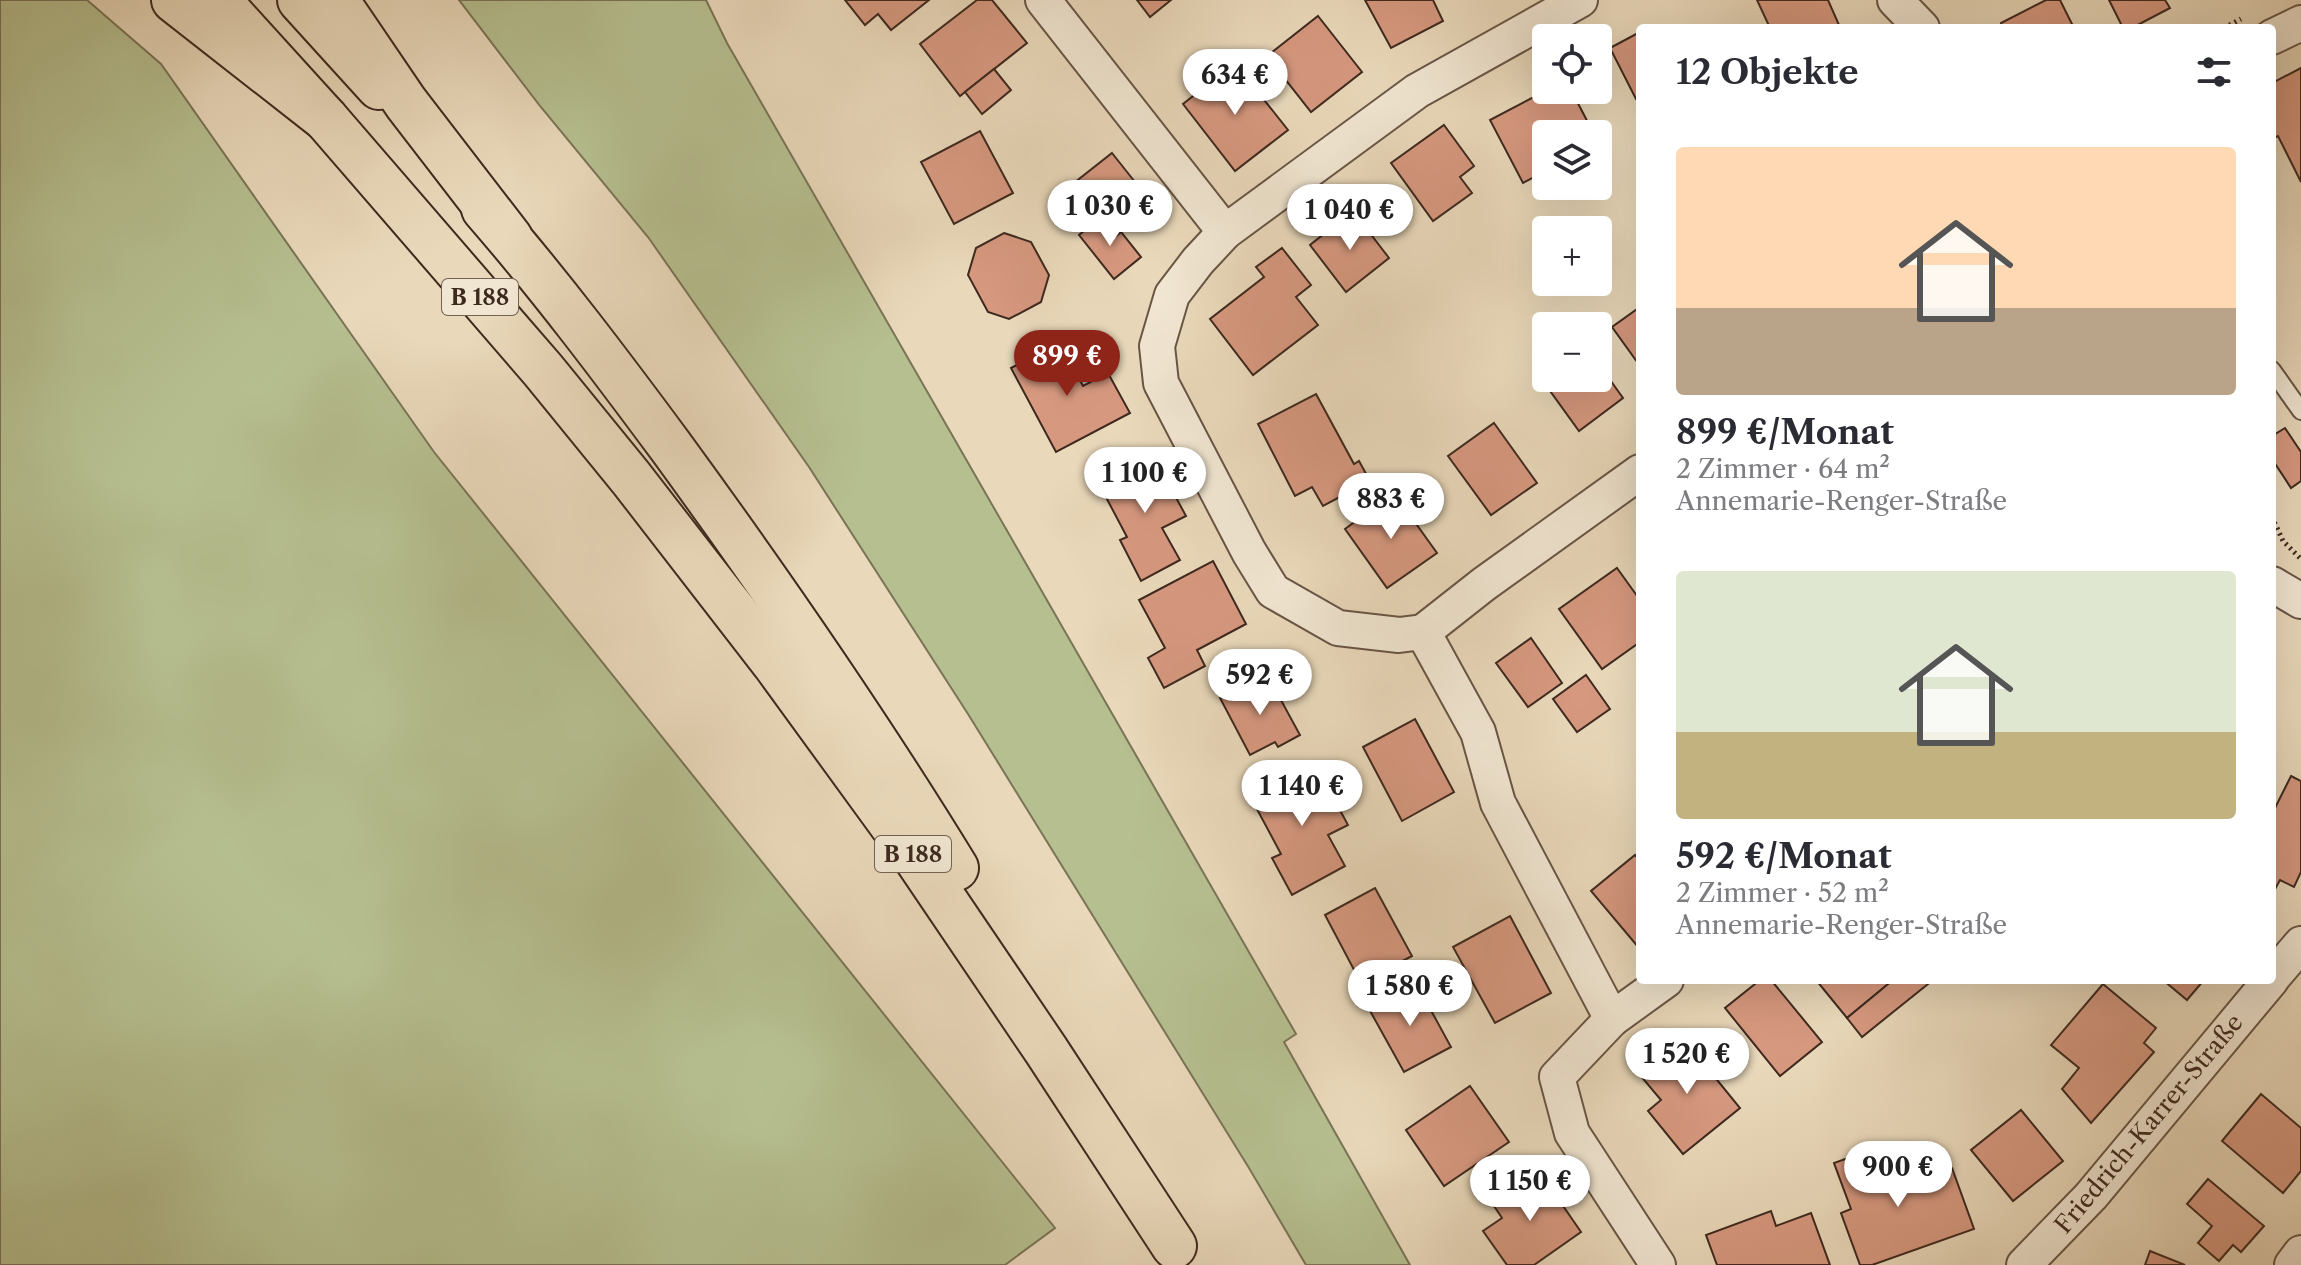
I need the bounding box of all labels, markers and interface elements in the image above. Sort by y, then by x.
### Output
map controls [1532,24,1612,392]
button: locate [1532,24,1612,104]
pin: 634 € [1179,49,1291,117]
icon: filters [2192,50,2236,94]
text: 12 Objekte [1676,51,1859,93]
text: 634 € [1201,59,1269,91]
button: layers [1532,120,1612,200]
pin: 1 030 € [1036,180,1184,248]
pin: 1 040 € [1276,184,1424,252]
text: 1 030 € [1065,190,1155,222]
text: 1 040 € [1305,194,1395,226]
icon: home [1884,199,2028,343]
button: + [1532,216,1612,296]
road number: B 188 [442,279,518,315]
button: − [1532,312,1612,392]
pin: 899 € [1011,330,1123,398]
text: 899 € [1032,340,1102,372]
text: 899 €/Monat [1676,411,1894,453]
pin: 1 100 € [1071,447,1219,515]
text: 2 Zimmer · 64 m² [1676,453,1890,485]
text: 1 100 € [1102,457,1188,489]
pin: 883 € [1335,473,1447,541]
text: 883 € [1356,483,1426,515]
text: Annemarie-Renger-Straße [1676,485,2007,517]
icon: home [1884,623,2028,767]
pin: 592 € [1204,649,1316,717]
text: 592 € [1226,659,1294,691]
pin: 1 140 € [1228,760,1376,828]
text: 1 140 € [1260,770,1344,802]
text: 592 €/Monat [1676,835,1892,877]
road number: B 188 [875,836,951,872]
text: 2 Zimmer · 52 m² [1676,877,1889,909]
text: Annemarie-Renger-Straße [1676,909,2007,941]
pin: 1 580 € [1336,960,1484,1028]
text: 1 580 € [1366,970,1454,1002]
street label: Friedrich-Karrer-Straße [2048,1008,2249,1239]
pin: 1 520 € [1613,1028,1761,1096]
text: 1 520 € [1643,1038,1731,1070]
pin: 900 € [1842,1141,1954,1209]
text: 900 € [1862,1151,1934,1183]
pin: 1 150 € [1456,1155,1604,1223]
text: 1 150 € [1488,1165,1572,1197]

